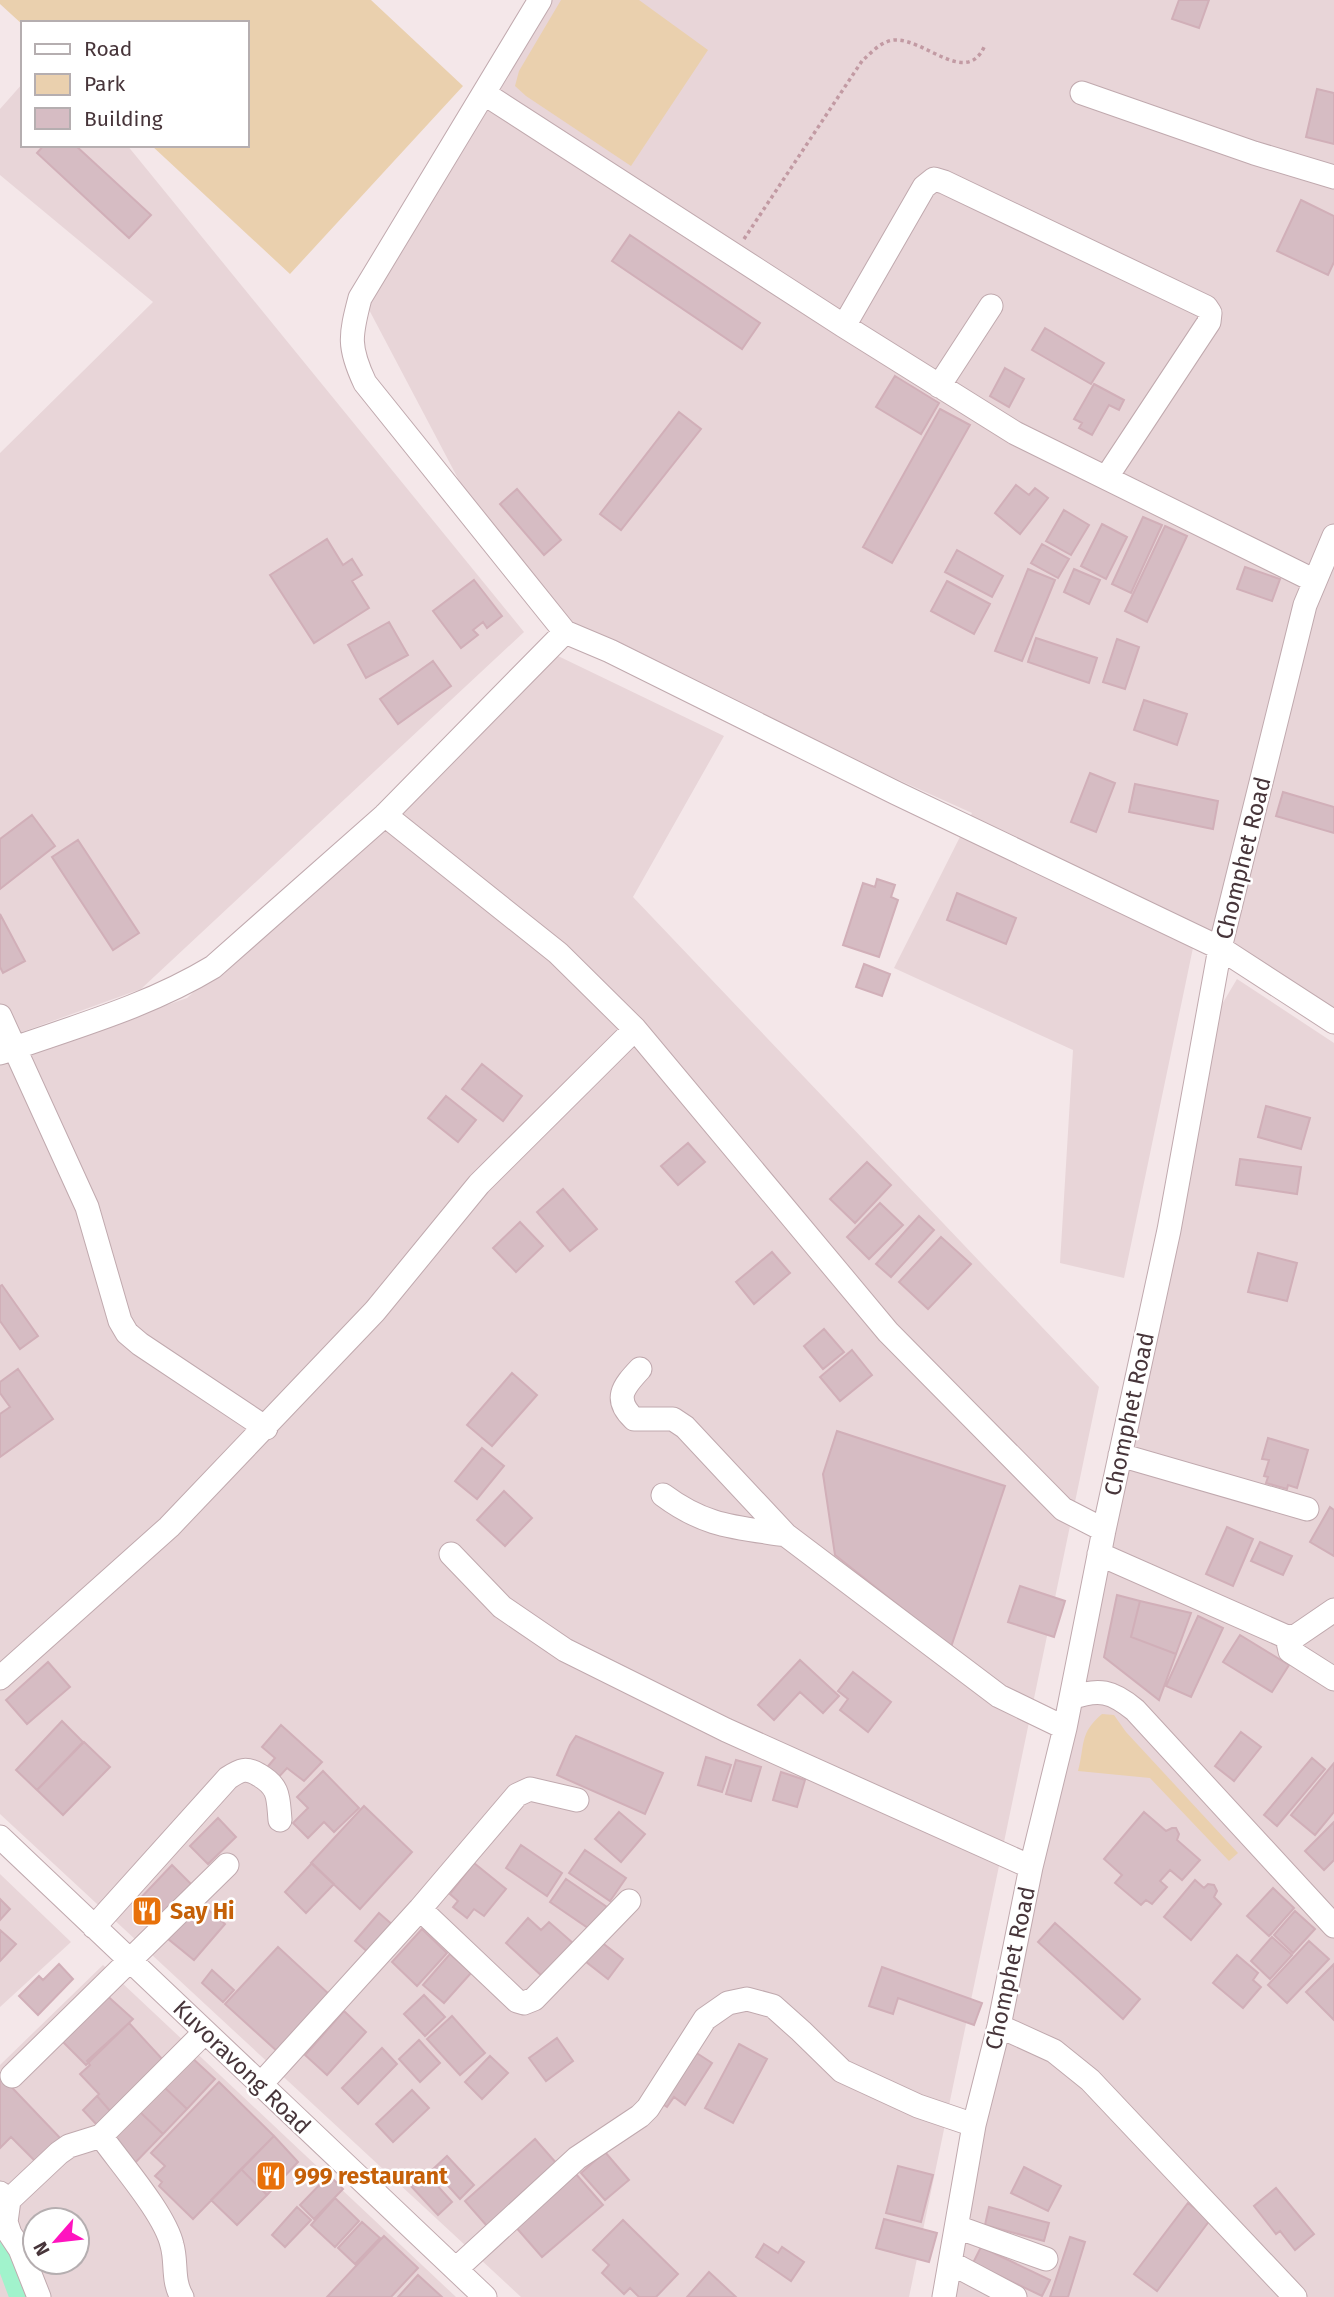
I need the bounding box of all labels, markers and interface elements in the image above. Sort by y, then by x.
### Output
legend [21,21,248,147]
text: Road [84,36,132,62]
text: Park [84,71,126,97]
text: Building [84,106,163,132]
street label: Chomphet Road [1209,774,1277,942]
street label: Chomphet Road [1098,1330,1160,1498]
street label: Chomphet Road [979,1884,1041,2052]
restaurant icon: Say Hi [130,1894,164,1928]
place label: Say Hi [170,1897,235,1925]
street label: Kuvoravong Road [167,1994,317,2140]
restaurant icon: 999 restaurant [254,2159,288,2193]
place label: 999 restaurant [294,2162,449,2190]
north arrow [21,2206,91,2276]
text: N [28,2238,55,2260]

